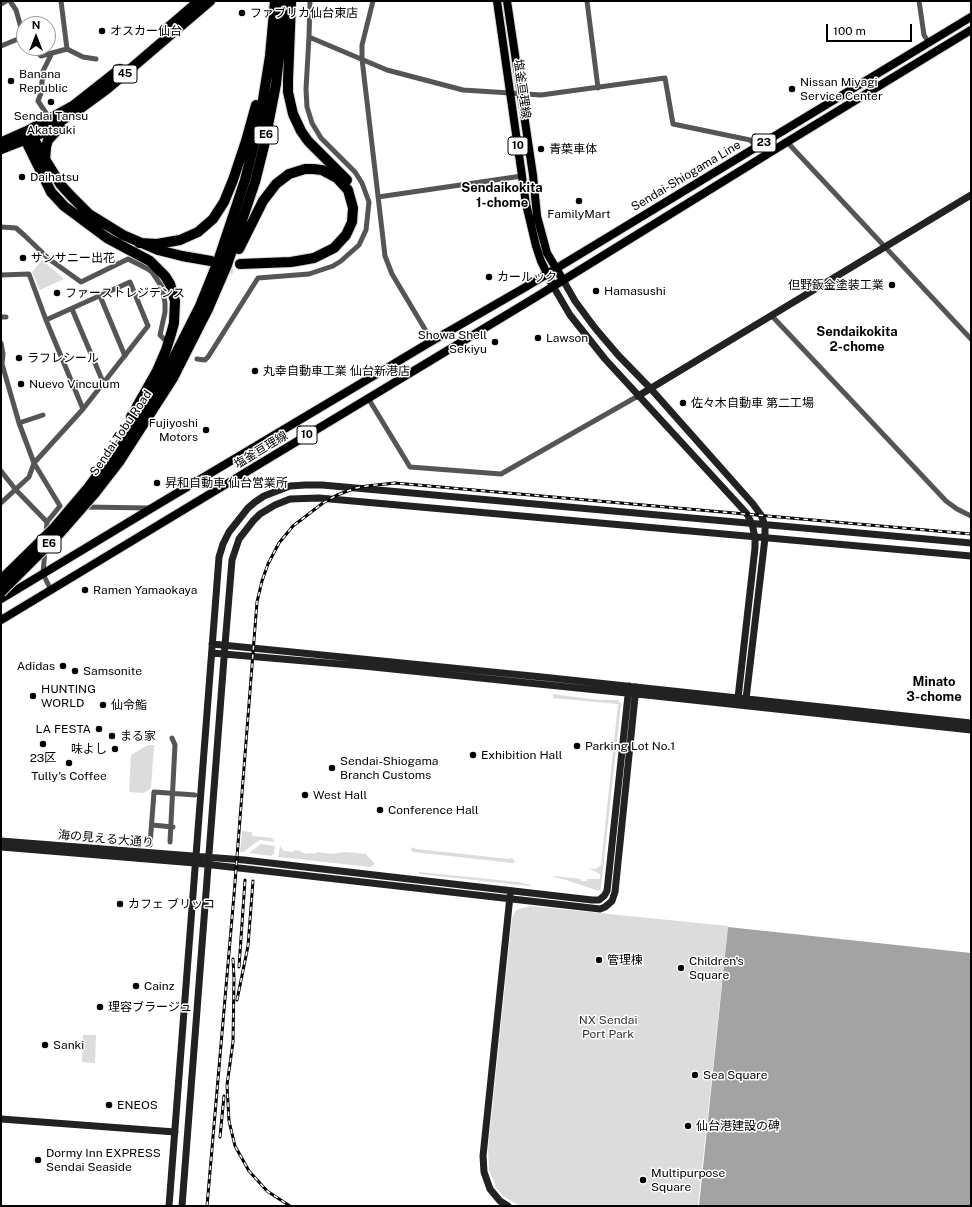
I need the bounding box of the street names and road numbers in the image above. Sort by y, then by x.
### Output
street label: 塩釜亘理線 [511,58,533,120]
road number: 45 [113,65,137,83]
road number: E6 [254,126,278,144]
road number: 23 [752,134,776,152]
road number: 10 [508,137,528,155]
street label: Sendai-Shiogama Line [629,138,743,214]
street label: Sendai-Tobu Road [87,388,155,478]
road number: 10 [297,426,317,444]
street label: 塩釜亘理線 [232,428,290,472]
road number: E6 [37,535,61,553]
street label: 海の見える大通り [58,828,154,850]

